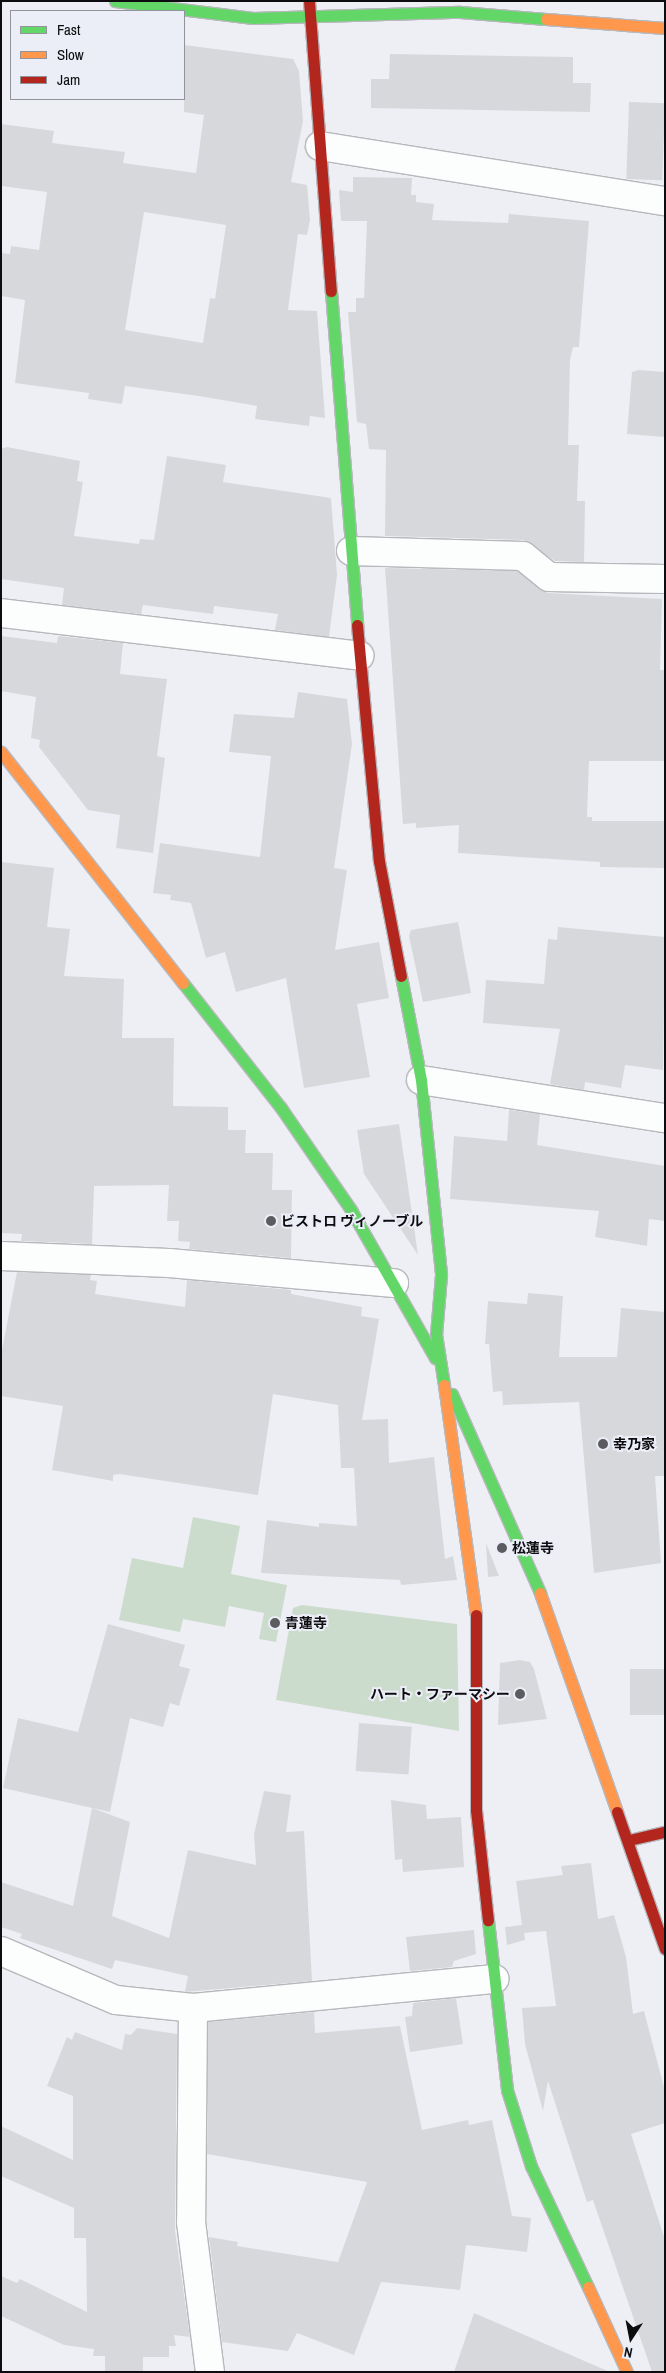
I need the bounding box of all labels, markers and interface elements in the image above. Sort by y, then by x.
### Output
legend [10,10,185,100]
text: Fast [57,19,80,40]
text: Slow [57,44,84,65]
text: Jam [57,69,80,90]
place label: ビストロ ヴィノーブル [281,1213,424,1229]
marker: ビストロ ヴィノーブル [265,1215,277,1227]
place label: 幸乃家 [613,1436,655,1452]
marker: 幸乃家 [597,1438,609,1450]
place label: 松蓮寺 [512,1540,554,1556]
marker: 松蓮寺 [496,1542,508,1554]
place label: 青蓮寺 [285,1615,327,1631]
marker: 青蓮寺 [269,1617,281,1629]
place label: ハート・ファーマシー [370,1686,510,1702]
marker: ハート・ファーマシー [514,1688,526,1700]
north arrow [606,2313,656,2363]
text: N [622,2343,634,2362]

